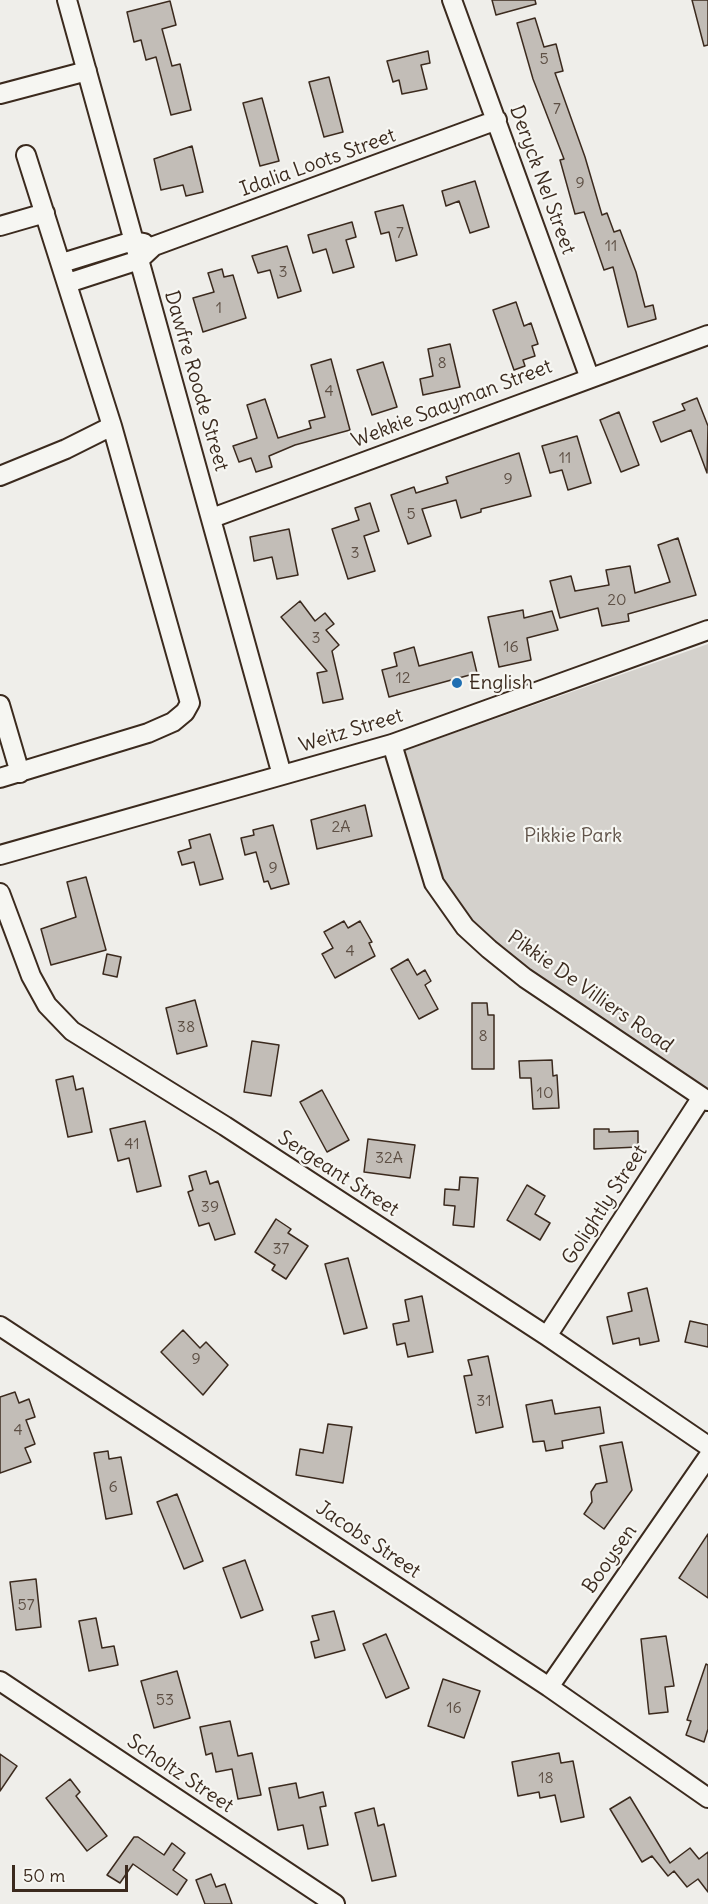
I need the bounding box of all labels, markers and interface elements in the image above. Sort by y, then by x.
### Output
house number: 5 [539,49,549,69]
house number: 7 [553,99,561,119]
street label: Deryck Nel Street [504,102,580,258]
street label: Idalia Loots Street [237,124,399,202]
house number: 9 [575,173,585,193]
house number: 7 [396,223,404,243]
house number: 11 [605,236,617,256]
house number: 3 [278,262,288,282]
street label: Dawfre Roode Street [159,288,233,474]
house number: 1 [216,298,222,318]
house number: 8 [437,353,447,373]
street label: Wekkie Saayman Street [349,355,555,453]
house number: 4 [324,381,334,401]
house number: 11 [559,448,571,468]
house number: 9 [503,469,513,489]
house number: 5 [406,504,416,524]
house number: 3 [350,543,360,563]
house number: 20 [607,590,627,610]
house number: 3 [311,628,321,648]
house number: 16 [503,637,519,657]
house number: 12 [395,668,411,688]
place label: English [469,671,533,695]
marker: English [450,676,464,690]
street label: Weitz Street [296,704,406,758]
house number: 2A [331,817,351,837]
park label: Pikkie Park [524,824,622,848]
house number: 9 [268,858,278,878]
street label: Pikkie De Villiers Road [503,926,677,1058]
house number: 4 [345,941,355,961]
house number: 38 [177,1017,195,1037]
house number: 8 [478,1026,488,1046]
house number: 10 [537,1083,553,1103]
street label: Sergeant Street [273,1126,403,1222]
house number: 41 [124,1134,140,1154]
street label: Golightly Street [557,1141,653,1269]
house number: 32A [375,1148,403,1168]
house number: 39 [201,1197,219,1217]
house number: 37 [273,1239,289,1259]
house number: 9 [191,1349,201,1369]
house number: 31 [476,1391,492,1411]
house number: 4 [13,1420,23,1440]
house number: 6 [108,1477,118,1497]
street label: Jacobs Street [311,1496,425,1584]
street label: Booysen [578,1520,642,1598]
house number: 57 [17,1595,35,1615]
house number: 53 [156,1690,174,1710]
house number: 16 [446,1698,462,1718]
street label: Scholtz Street [122,1730,238,1818]
house number: 18 [538,1768,554,1788]
scale bar [15,1853,130,1891]
text: 50 m [23,1864,65,1887]

